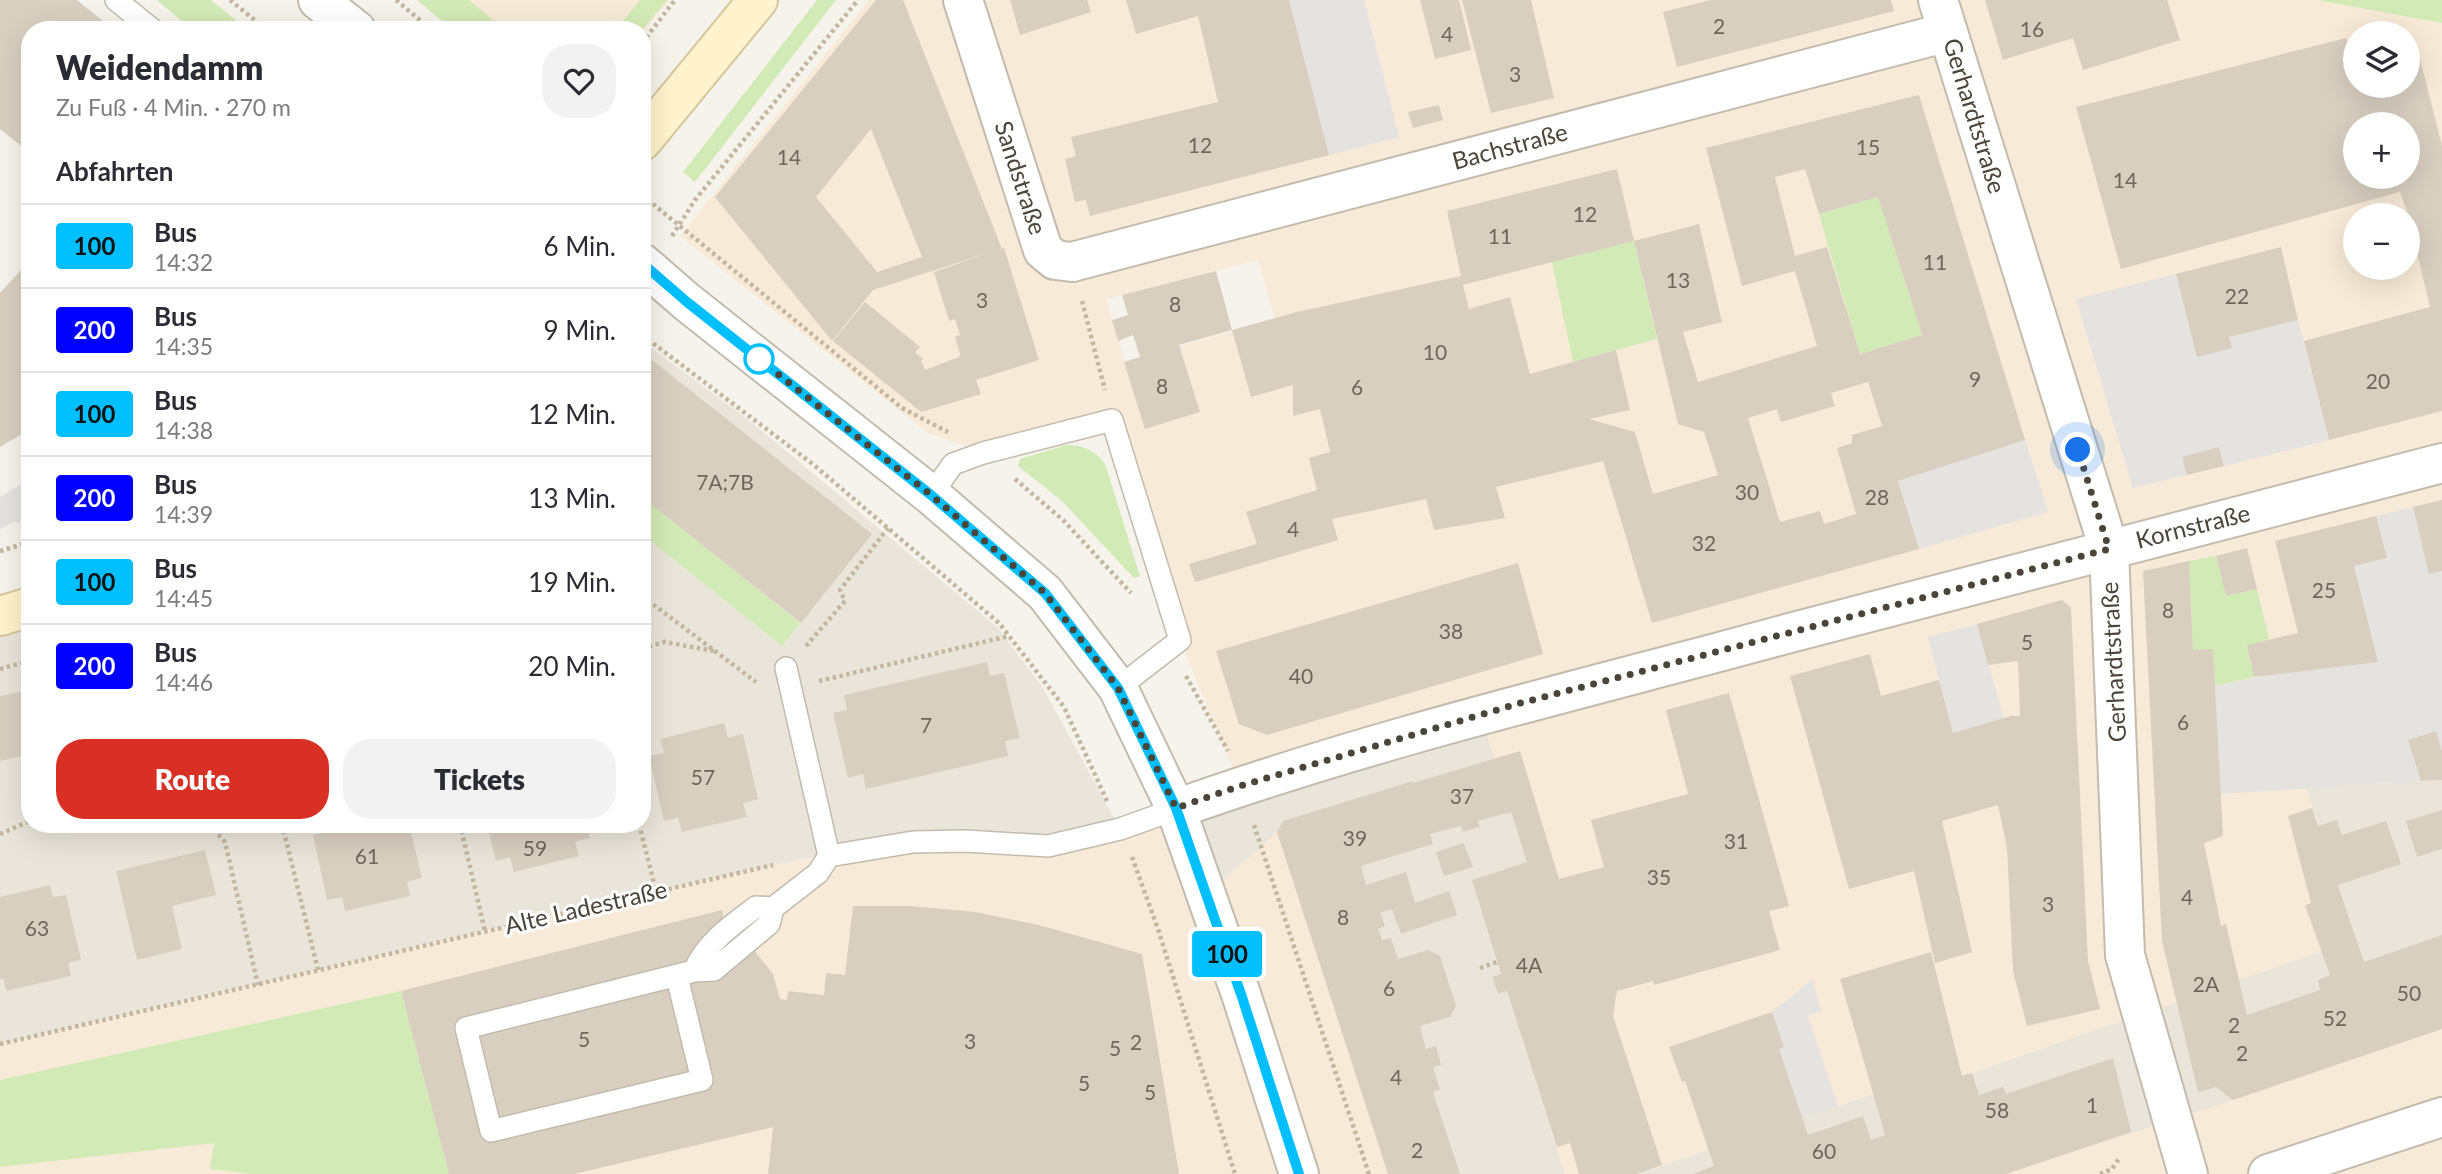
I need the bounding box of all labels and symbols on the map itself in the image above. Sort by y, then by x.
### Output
house number: 2 [1713,13,1725,38]
house number: 16 [2020,16,2044,41]
house number: 4 [1441,21,1453,46]
street label: Gerhardtstraße [1938,35,2013,197]
house number: 3 [1509,61,1521,86]
street label: Bachstraße [1449,116,1570,175]
street label: Sandstraße [989,117,1053,238]
house number: 12 [1188,132,1212,157]
house number: 15 [1856,134,1880,159]
house number: 14 [777,144,801,169]
house number: 14 [2113,167,2137,192]
house number: 12 [1573,201,1597,226]
house number: 11 [1488,223,1512,248]
house number: 11 [1923,249,1947,274]
house number: 13 [1666,267,1690,292]
house number: 22 [2225,283,2249,308]
house number: 3 [976,287,988,312]
house number: 8 [1169,291,1181,316]
house number: 10 [1423,339,1447,364]
unlabelled marker [744,344,774,374]
house number: 9 [1969,366,1981,391]
house number: 20 [2366,368,2390,393]
house number: 8 [1156,373,1168,398]
house number: 6 [1351,374,1363,399]
your location [2060,432,2095,467]
house number: 7A;7B [696,469,754,494]
house number: 30 [1735,479,1759,504]
house number: 28 [1865,484,1889,509]
street label: Kornstraße [2132,497,2253,554]
house number: 4 [1287,516,1299,541]
house number: 32 [1692,530,1716,555]
house number: 25 [2312,577,2336,602]
street label: Gerhardtstraße [2094,581,2131,743]
house number: 8 [2162,597,2174,622]
house number: 38 [1439,618,1463,643]
house number: 5 [2021,629,2033,654]
house number: 40 [1289,663,1313,688]
house number: 6 [2177,709,2189,734]
house number: 7 [920,712,932,737]
house number: 57 [691,764,715,789]
house number: 37 [1450,783,1474,808]
house number: 39 [1343,825,1367,850]
house number: 31 [1724,828,1748,853]
house number: 59 [523,835,547,860]
house number: 61 [355,843,379,868]
house number: 35 [1647,864,1671,889]
street label: Alte Ladestraße [502,874,670,939]
house number: 4 [2181,884,2193,909]
house number: 3 [2042,891,2054,916]
house number: 8 [1337,904,1349,929]
house number: 63 [25,915,49,940]
line badge: 100 [1187,931,1267,977]
house number: 4A [1516,952,1543,977]
house number: 2A [2193,971,2220,996]
house number: 6 [1383,975,1395,1000]
house number: 50 [2397,980,2421,1005]
house number: 52 [2323,1005,2347,1030]
house number: 2 [2228,1012,2240,1037]
house number: 5 [578,1026,590,1051]
house number: 3 [964,1028,976,1053]
house number: 2 [1130,1029,1142,1054]
house number: 5 [1109,1035,1121,1060]
house number: 2 [2236,1040,2248,1065]
house number: 4 [1390,1064,1402,1089]
house number: 5 [1078,1070,1090,1095]
house number: 5 [1144,1079,1156,1104]
house number: 1 [2086,1092,2098,1117]
house number: 58 [1985,1097,2009,1122]
house number: 2 [1411,1137,1423,1162]
house number: 60 [1812,1138,1836,1163]

